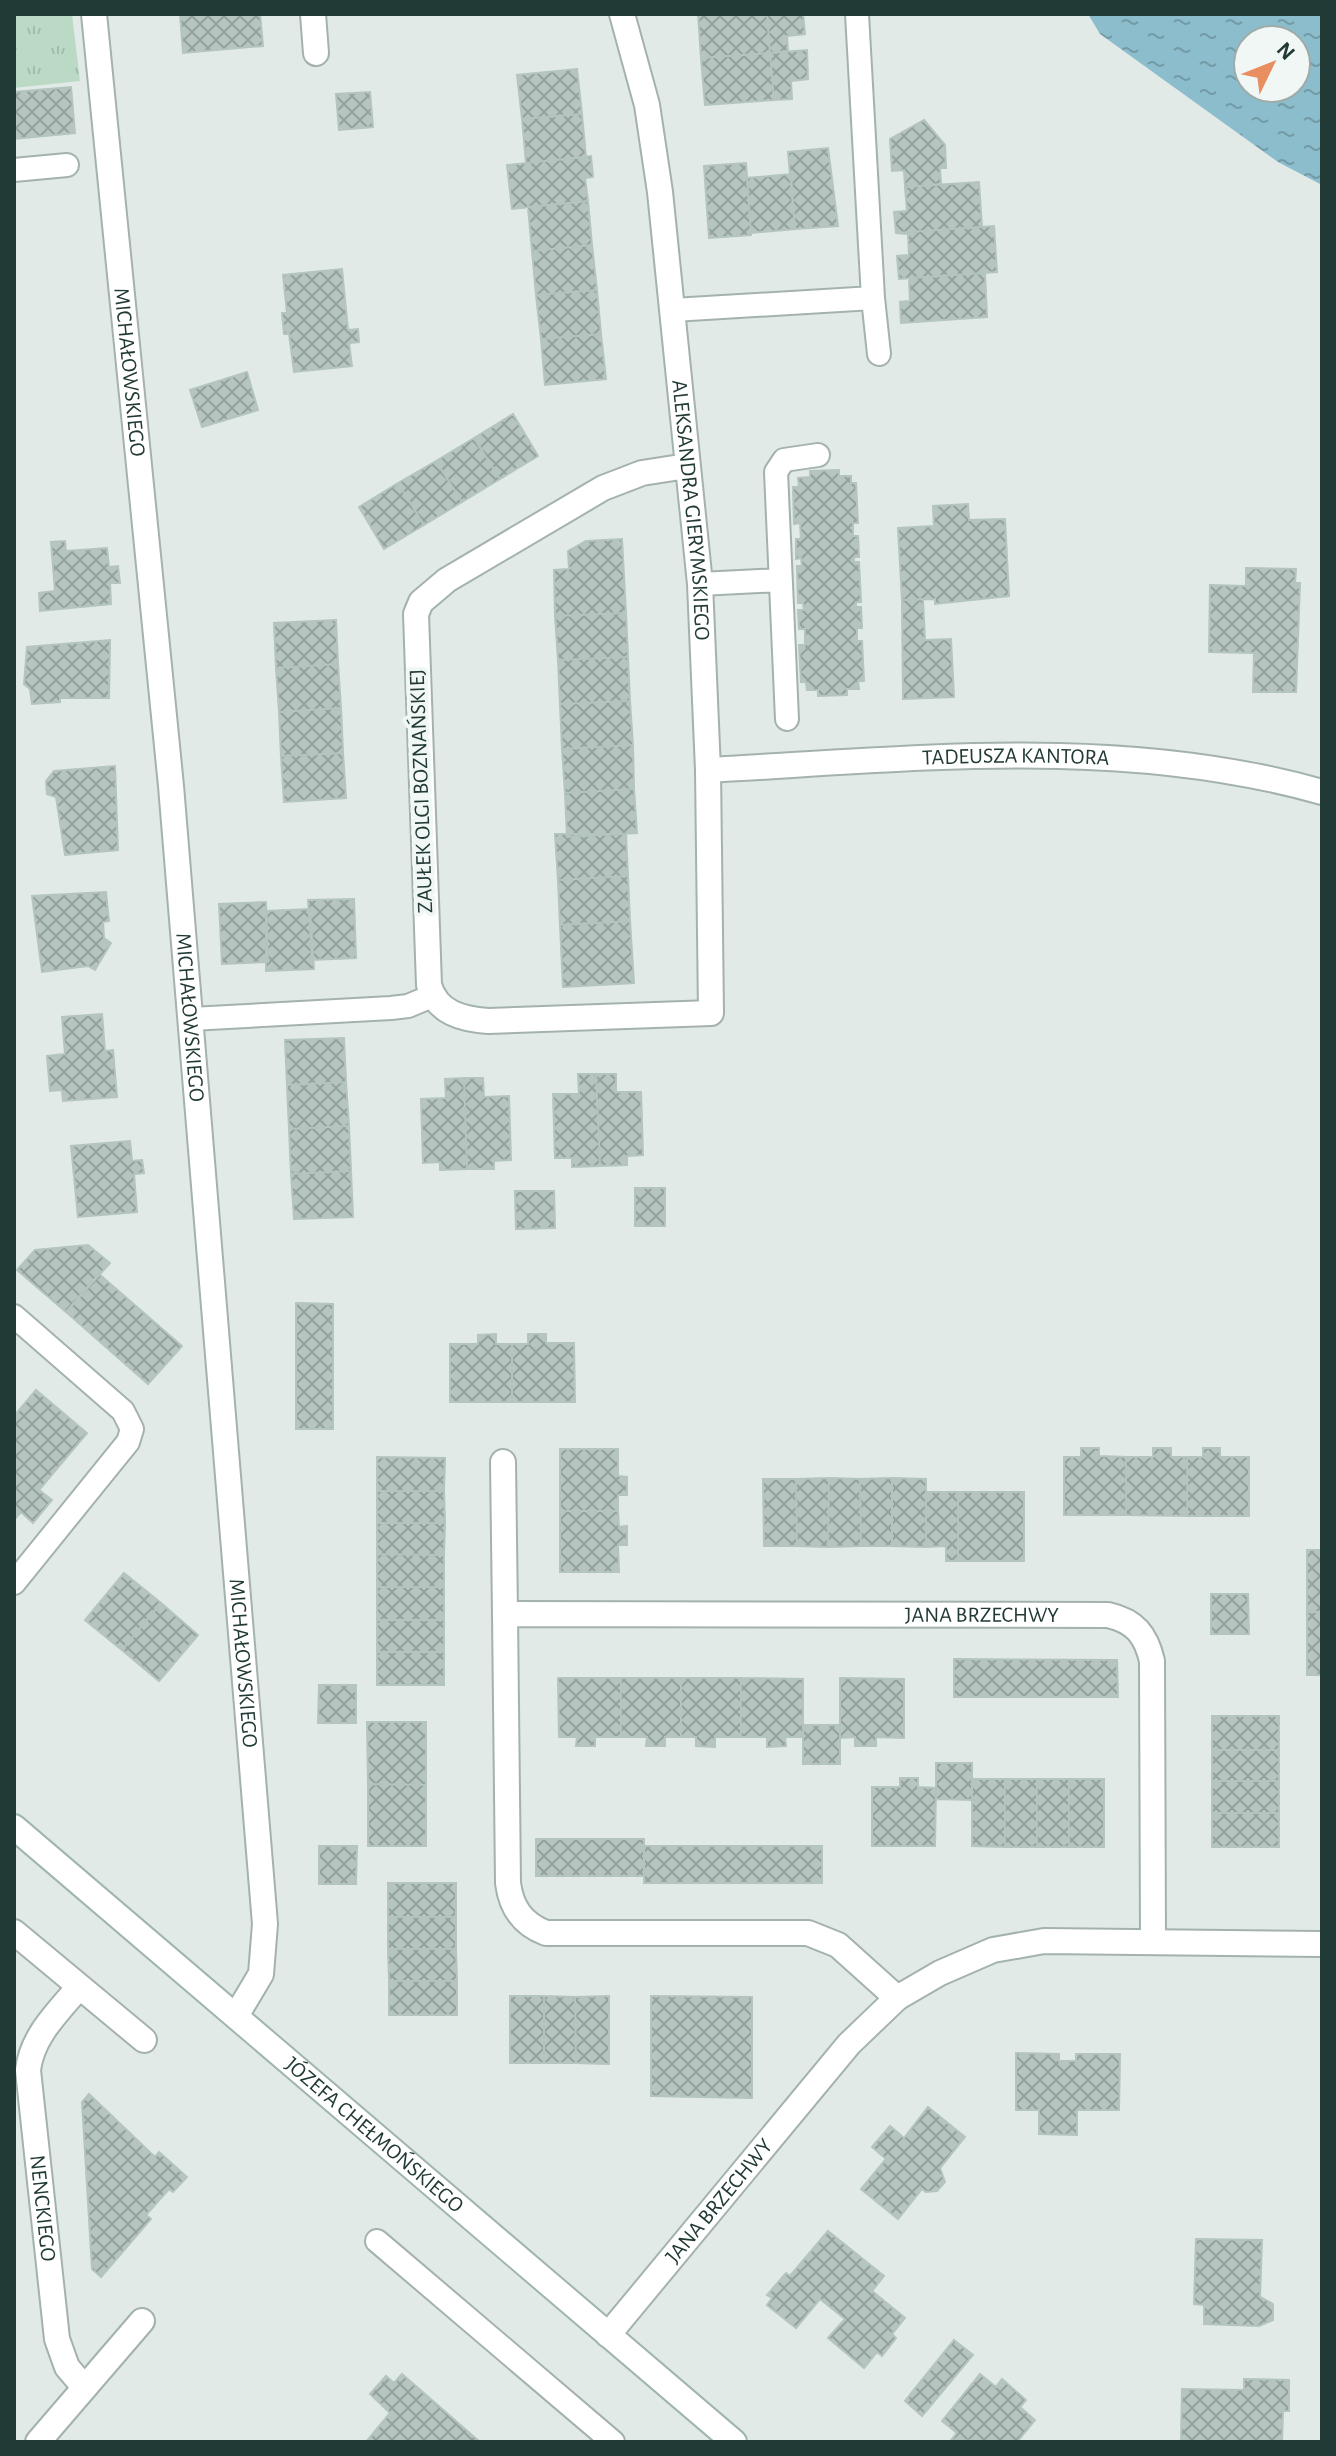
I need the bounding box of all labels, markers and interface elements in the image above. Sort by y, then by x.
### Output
north arrow [1232,24,1312,104]
text: N [1273,38,1299,64]
street label: MICHAŁOWSKIEGO [110,287,149,458]
street label: ALEKSANDRA GIERYMSKIEGO [668,379,713,641]
street label: ZAUŁEK OLGI BOZNAŃSKIEJ [405,668,436,914]
street label: TADEUSZA KANTORA [921,744,1110,769]
street label: MICHAŁOWSKIEGO [172,932,208,1103]
street label: MICHAŁOWSKIEGO [226,1578,261,1749]
street label: JANA BRZECHWY [905,1604,1059,1626]
street label: JÓZEFA CHEŁMOŃSKIEGO [281,2053,468,2217]
street label: JANA BRZECHWY [661,2134,777,2267]
street label: NENCKIEGO [26,2154,60,2263]

